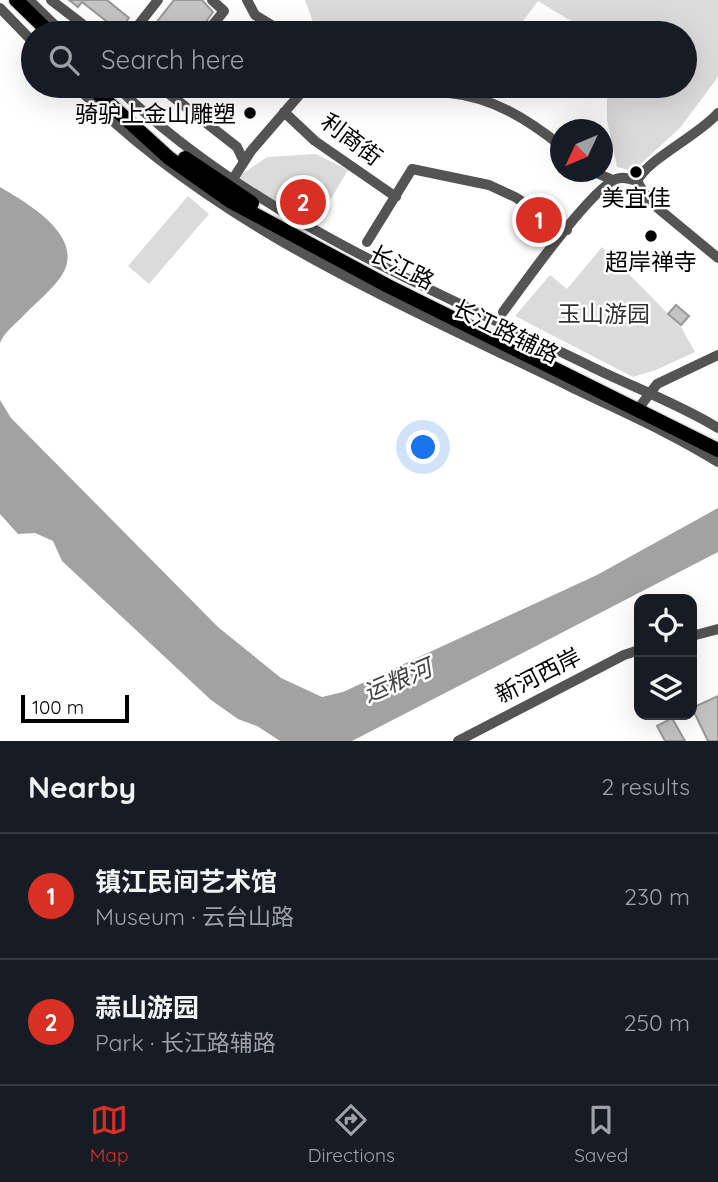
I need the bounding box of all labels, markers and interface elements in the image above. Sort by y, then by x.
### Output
search box [21,21,697,98]
icon: search [45,41,83,79]
text: Search here [101,43,245,76]
place label: 骑驴上金山雕塑 [75,99,236,128]
marker: 骑驴上金山雕塑 [242,105,258,121]
street label: 利商街 [316,107,388,171]
north arrow [550,119,613,182]
marker: 美宜佳 [628,164,644,180]
pin: 2 [280,176,326,228]
place label: 美宜佳 [602,183,671,212]
pin: 1 [516,194,562,246]
marker: 超岸禅寺 [643,228,659,244]
street label: 长江路 [365,238,439,296]
place label: 超岸禅寺 [605,247,697,276]
street label: 长江路辅路 [448,293,564,369]
park label: 玉山游园 [558,299,650,328]
your location [406,430,440,464]
map controls [634,594,697,720]
button: locate [634,594,697,657]
street label: 新河西岸 [490,641,586,709]
water label: 运粮河 [358,651,440,708]
button: layers [634,657,697,720]
scale bar [21,692,130,724]
text: 100 m [32,695,84,719]
text: Nearby [28,768,136,806]
text: 2 results [601,772,690,801]
text: 镇江民间艺术馆 [95,865,277,898]
text: 1 [47,882,55,911]
text: 230 m [624,882,690,911]
text: Museum · 云台山路 [95,902,294,931]
text: 蒜山游园 [95,991,199,1024]
text: 2 [44,1008,58,1037]
text: 250 m [624,1008,690,1037]
text: Park · 长江路辅路 [95,1028,276,1057]
tab: Map [90,1101,128,1167]
tab: Directions [308,1101,395,1167]
tab: Saved [574,1101,628,1167]

